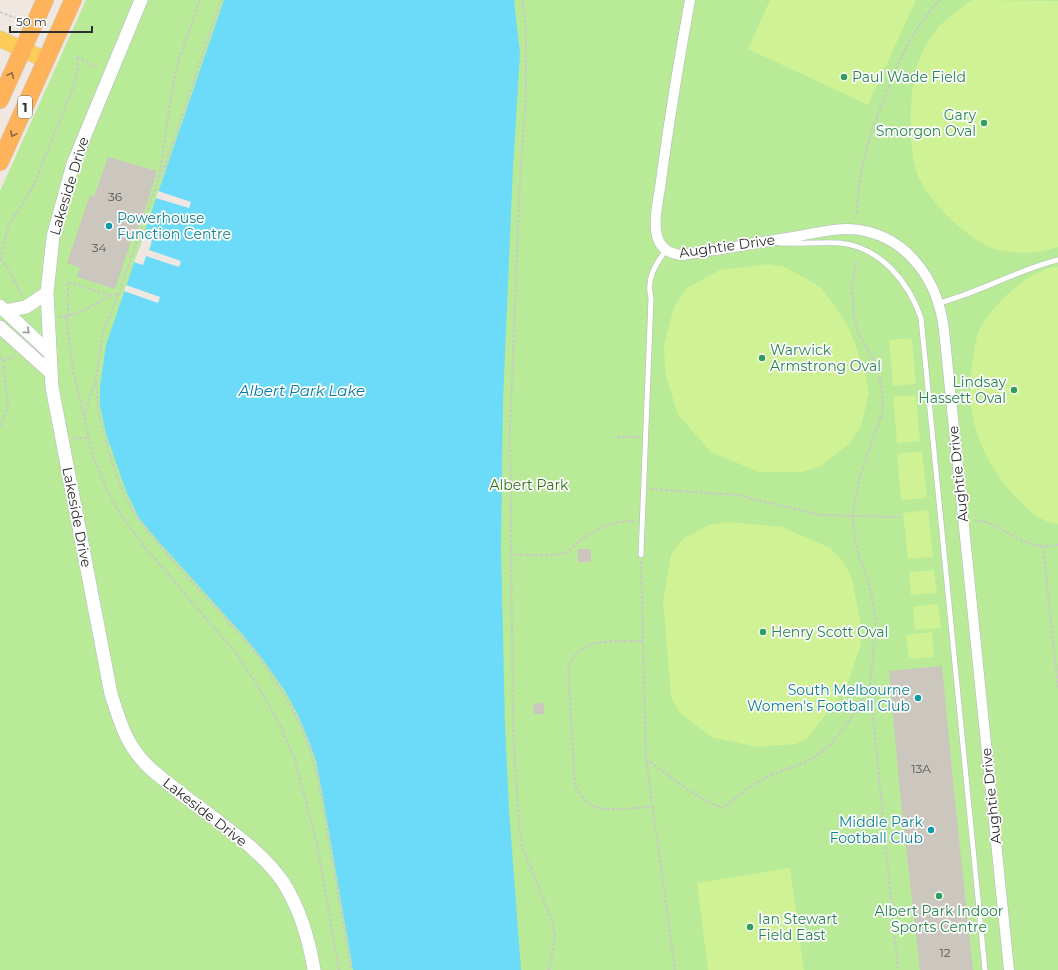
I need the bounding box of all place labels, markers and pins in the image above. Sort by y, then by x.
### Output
place label: Paul Wade Field [852,68,966,86]
marker: Paul Wade Field [839,72,849,82]
place label: Gary Smorgon Oval [876,106,976,140]
marker: Gary Smorgon Oval [979,118,989,128]
place label: Powerhouse Function Centre [117,209,231,243]
marker: Powerhouse Function Centre [104,221,114,231]
place label: Warwick Armstrong Oval [770,341,881,375]
marker: Warwick Armstrong Oval [757,353,767,363]
place label: Lindsay Hassett Oval [918,373,1006,407]
marker: Lindsay Hassett Oval [1009,385,1019,395]
place label: Henry Scott Oval [771,623,888,641]
marker: Henry Scott Oval [758,627,768,637]
place label: South Melbourne Women's Football Club [747,681,910,715]
marker: South Melbourne Women's Football Club [913,693,923,703]
place label: Middle Park Football Club [830,813,924,847]
marker: Middle Park Football Club [926,825,936,835]
marker: Albert Park Indoor Sports Centre [934,891,944,901]
place label: Albert Park Indoor Sports Centre [875,902,1004,936]
place label: Ian Stewart Field East [758,910,838,944]
marker: Ian Stewart Field East [745,922,755,932]

